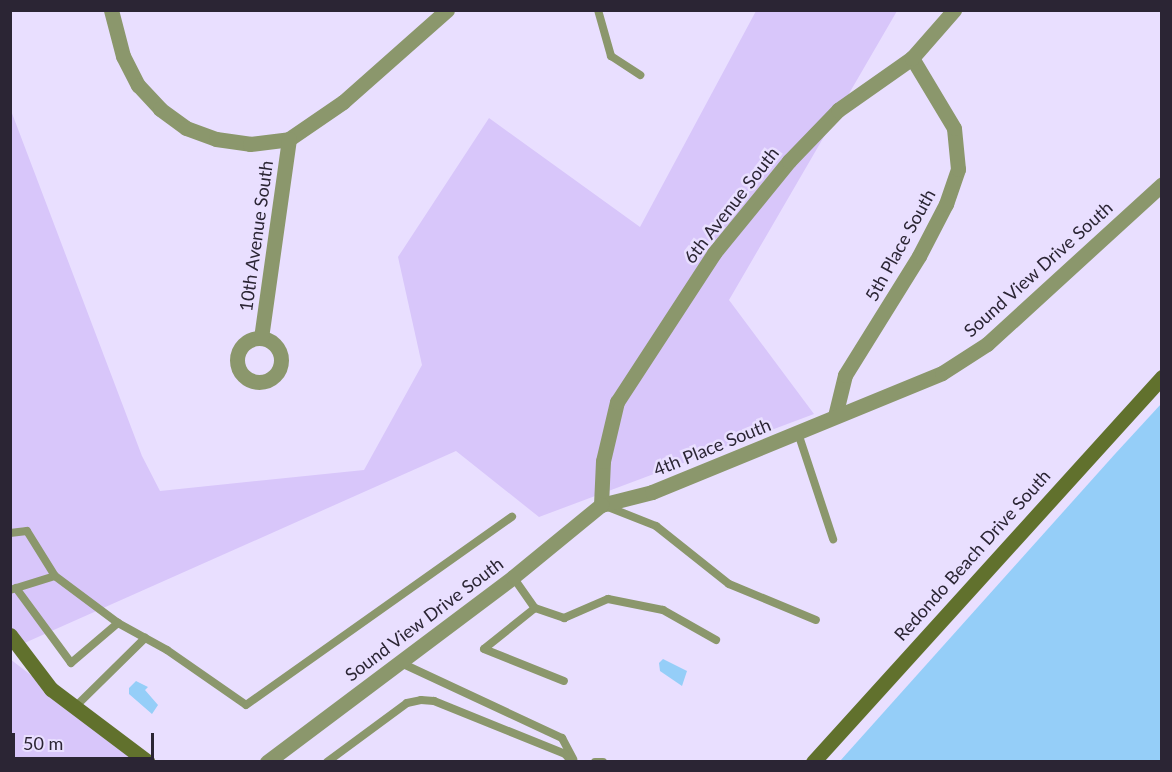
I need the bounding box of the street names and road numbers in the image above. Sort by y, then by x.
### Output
street label: 6th Avenue South [679,142,783,268]
street label: 10th Avenue South [235,159,277,313]
street label: 5th Place South [860,185,940,305]
street label: Sound View Drive South [959,196,1117,342]
street label: 4th Place South [650,414,774,480]
street label: Redondo Beach Drive South [890,465,1054,645]
street label: Sound View Drive South [340,552,508,686]

